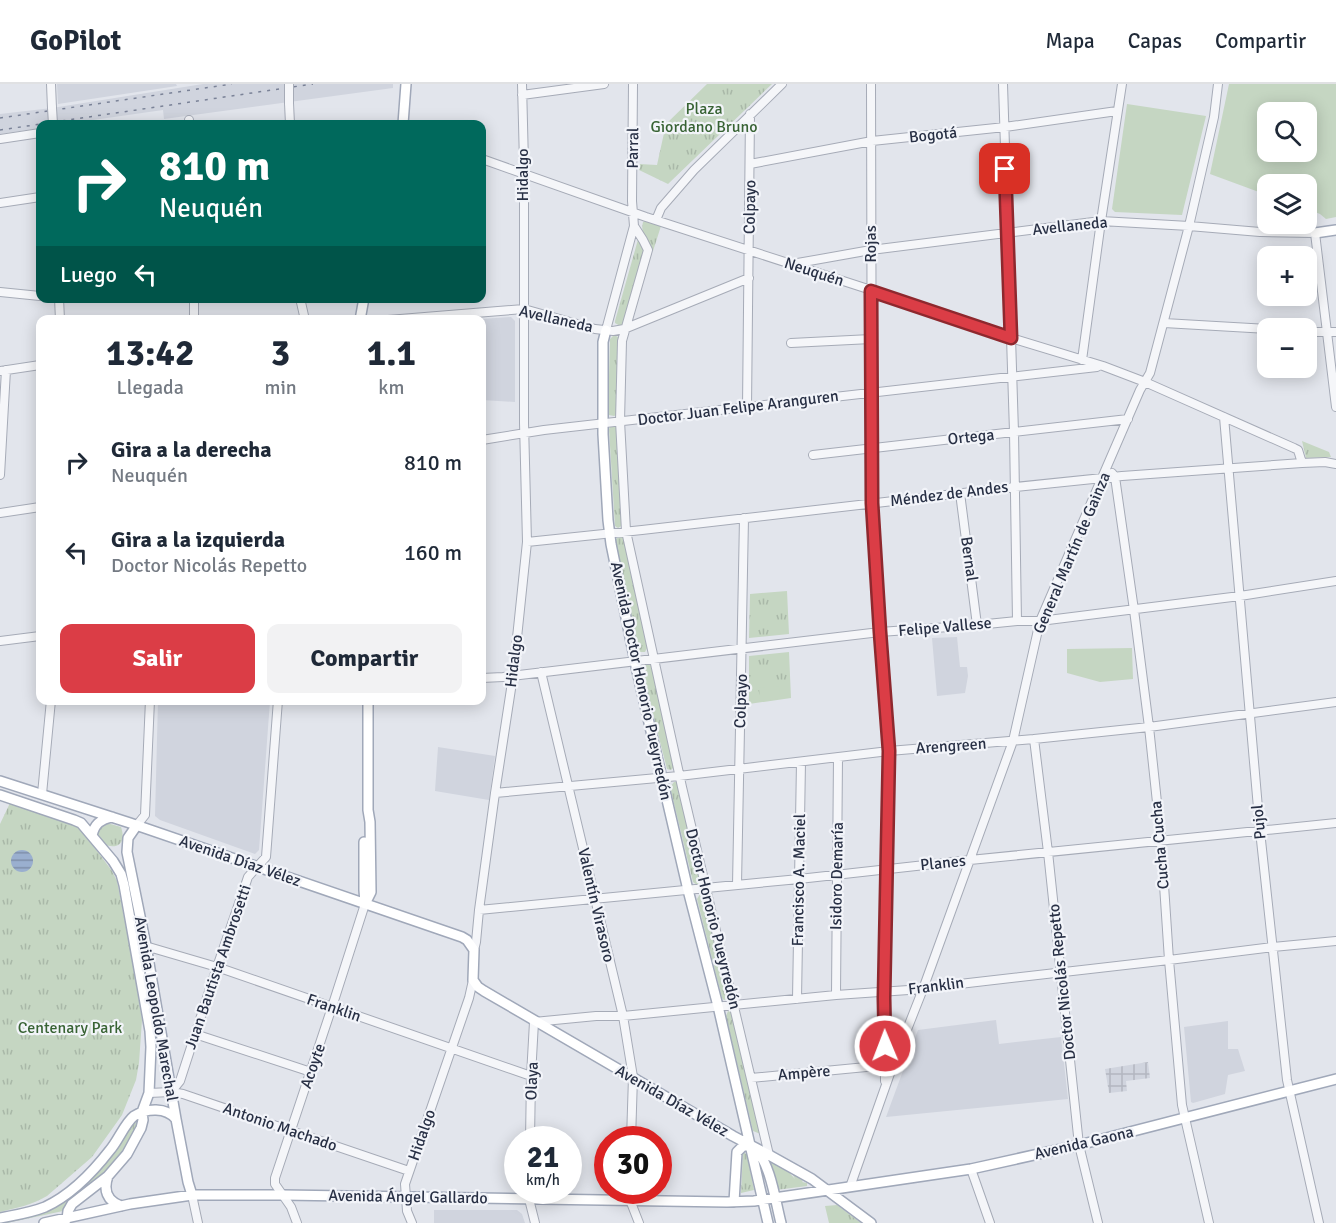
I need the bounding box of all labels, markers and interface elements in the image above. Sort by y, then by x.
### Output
text: GoPilot [30,24,121,58]
text: Mapa [1045,28,1095,54]
text: Capas [1128,28,1182,54]
text: Compartir [1215,28,1306,54]
park label: Plaza Giordano Bruno [651,99,757,137]
map controls [1257,102,1317,378]
button: search [1257,102,1317,162]
street label: Bogotá [908,123,958,147]
street label: Parral [623,127,643,169]
text: 810 m [159,141,270,192]
pin [979,143,1030,194]
icon: right [60,144,138,222]
street label: Hidalgo [513,148,533,202]
icon: arrive [988,152,1021,185]
button: layers [1257,174,1317,234]
street label: Colpayo [740,180,760,234]
text: Neuquén [159,192,263,225]
street label: Avellaneda [1032,212,1108,240]
street label: Rojas [861,225,881,263]
button: + [1257,246,1317,306]
street label: Neuquén [782,253,846,291]
icon: left [129,258,162,291]
text: Luego [60,261,117,288]
street label: Avellaneda [517,301,595,337]
button: − [1257,318,1317,378]
text: 13:42 [106,331,194,376]
text: 3 [271,331,290,376]
text: 1.1 [367,331,416,376]
text: Llegada [117,375,184,400]
text: min [264,375,297,400]
text: km [378,375,404,400]
street label: Doctor Juan Felipe Aranguren [636,386,840,430]
street label: Ortega [947,425,995,449]
text: Gira a la derecha [111,436,272,463]
icon: right [60,446,93,479]
text: 810 m [404,449,462,476]
text: Neuquén [111,463,188,488]
street label: General Martín de Gainza [1029,469,1115,637]
street label: Méndez de Andes [889,477,1009,511]
text: Gira a la izquierda [111,526,285,553]
street label: Bernal [956,535,982,583]
icon: left [60,536,93,569]
text: 160 m [404,539,462,566]
text: Doctor Nicolás Repetto [111,553,307,578]
street label: Avenida Doctor Honorio Pueyrredón [606,560,676,802]
street label: Felipe Vallese [897,613,993,641]
button: Salir [60,624,255,693]
button: Compartir [267,624,462,693]
street label: Hidalgo [501,633,527,689]
street label: Colpayo [730,673,752,729]
street label: Arengreen [915,734,987,758]
street label: Cucha Cucha [1146,800,1174,890]
street label: Pujol [1247,803,1270,840]
street label: Francisco A. Maciel [788,813,810,947]
street label: Isidoro Demaría [826,822,848,930]
street label: Doctor Honorio Pueyrredón [681,826,745,1012]
street label: Avenida Díaz Vélez [177,831,303,891]
street label: Valentín Virasoro [573,846,619,964]
street label: Planes [919,851,967,875]
street label: Juan Bautista Ambrosetti [180,882,256,1052]
street label: Doctor Nicolás Repetto [1044,903,1080,1061]
street label: Avenida Leopoldo Marechal [130,915,182,1103]
street label: Franklin [907,973,965,999]
street label: Franklin [304,989,364,1027]
position arrow [853,1014,917,1078]
park label: Centenary Park [18,1018,122,1038]
street label: Acoyte [296,1041,330,1091]
street label: Olaya [521,1061,543,1101]
street label: Avenida Díaz Vélez [612,1061,732,1141]
street label: Ampère [777,1061,831,1085]
street label: Antonio Machado [220,1098,340,1156]
street label: Hidalgo [404,1107,440,1163]
street label: Avenida Gaona [1032,1122,1136,1164]
speed limit sign: 30 [594,1126,672,1204]
text: 21 [527,1139,559,1176]
text: km/h [526,1171,560,1189]
street label: Avenida Ángel Gallardo [328,1186,488,1208]

